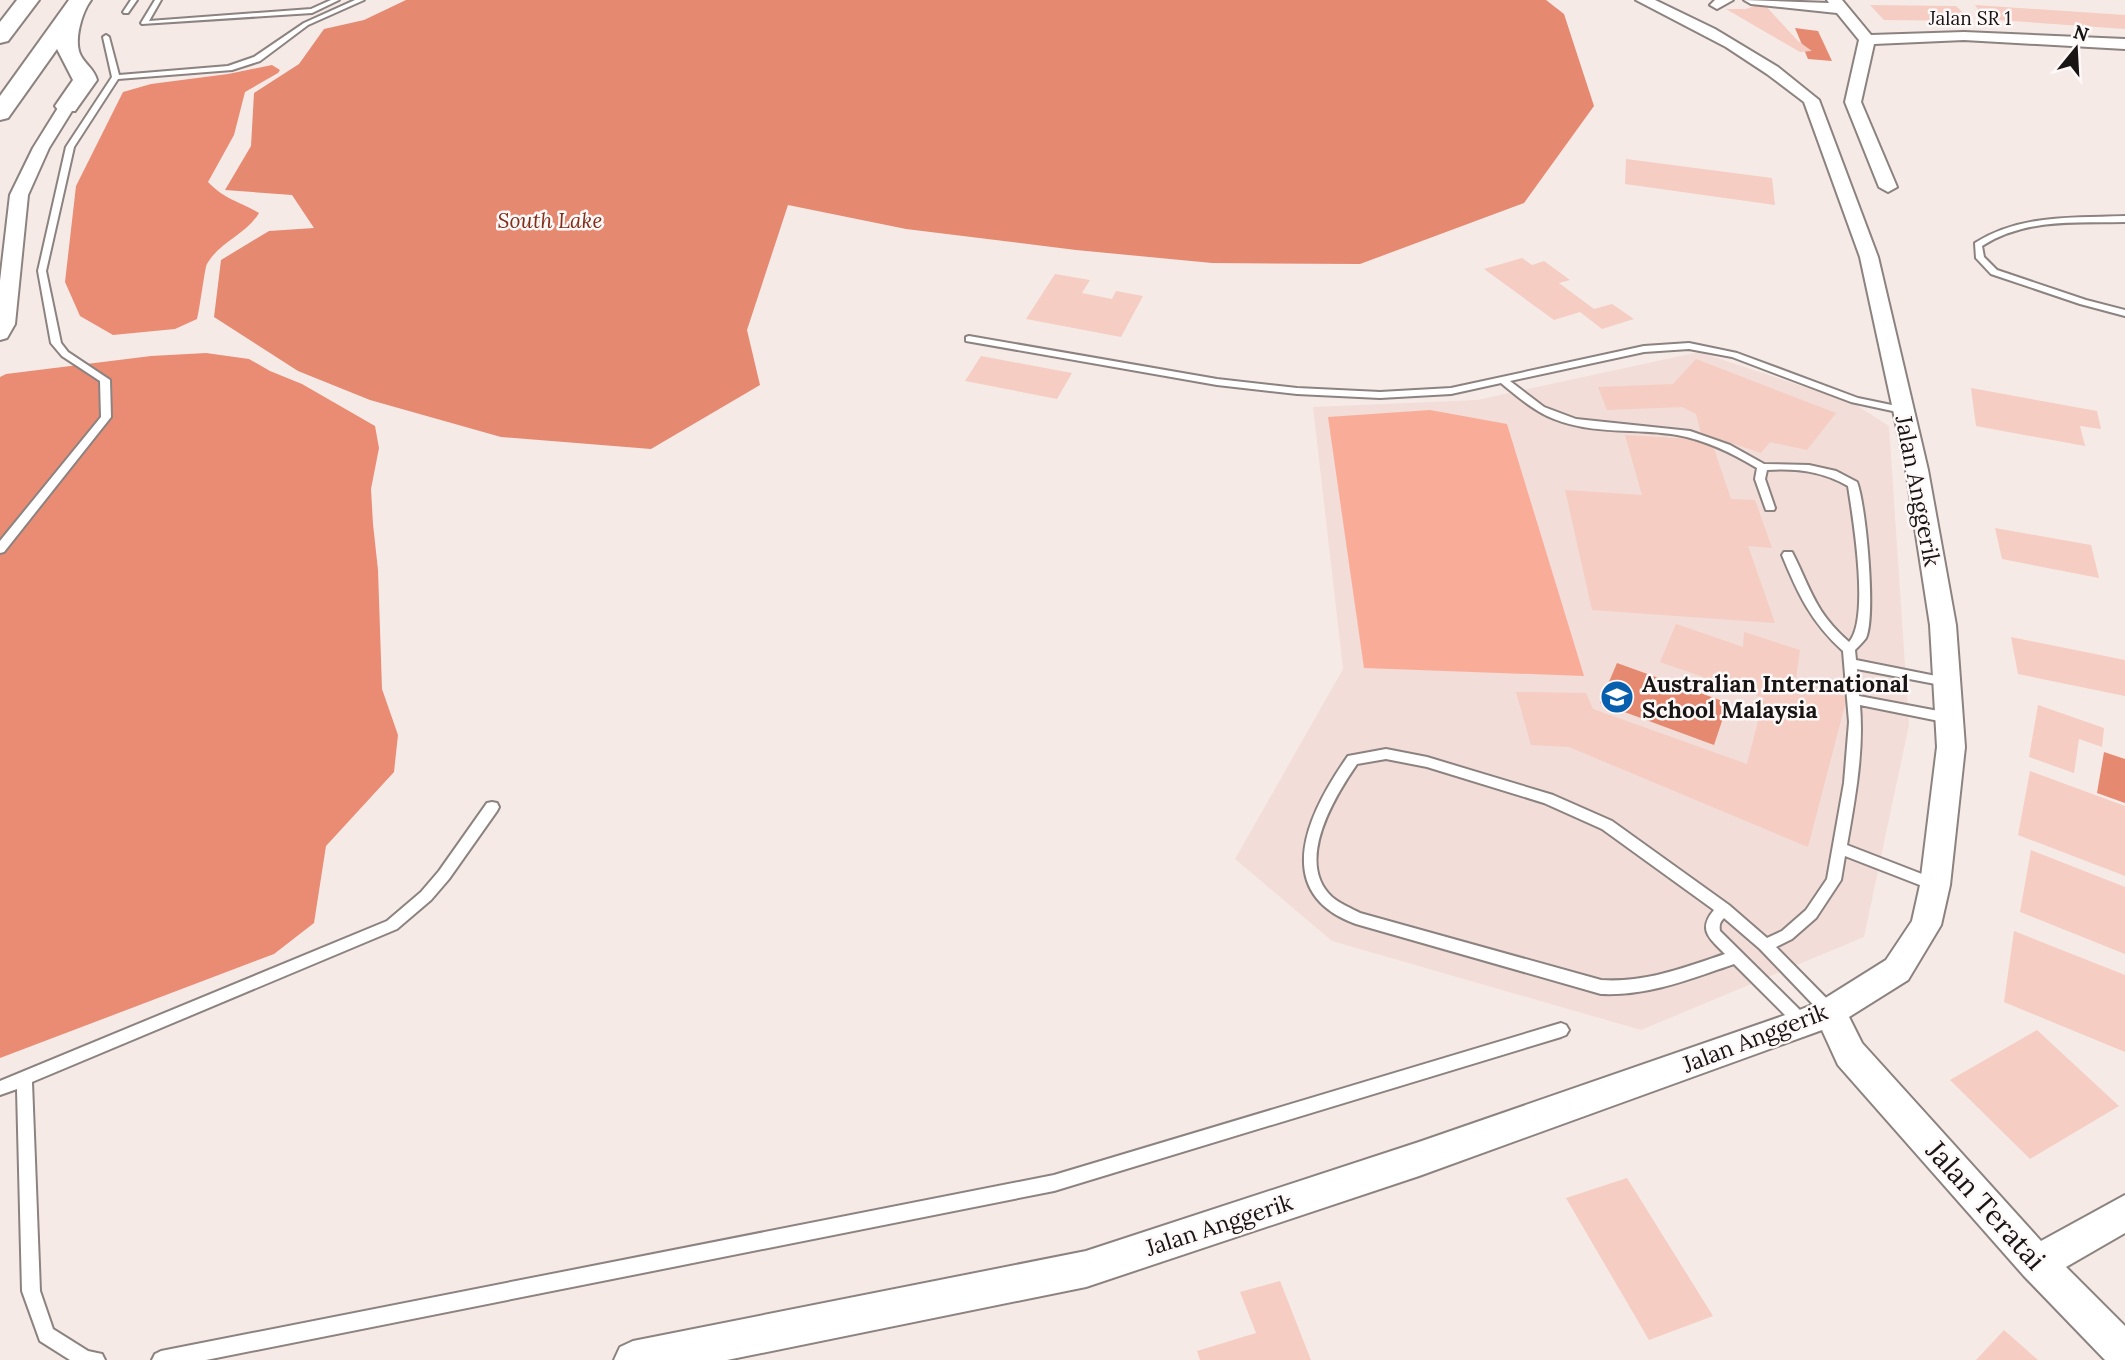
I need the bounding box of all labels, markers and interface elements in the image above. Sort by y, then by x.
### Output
street label: Jalan SR 1 [1928,6,2011,30]
north arrow [2041,14,2111,84]
text: N [2071,19,2092,47]
water label: South Lake [498,207,602,234]
street label: Jalan Anggerik [1889,412,1947,569]
place label: Australian International School Malaysia [1642,669,1909,724]
school or university icon: Australian International School Malaysia [1598,678,1636,716]
street label: Jalan Anggerik [1677,996,1832,1079]
street label: Jalan Teratai [1918,1132,2054,1277]
street label: Jalan Anggerik [1141,1187,1297,1262]

